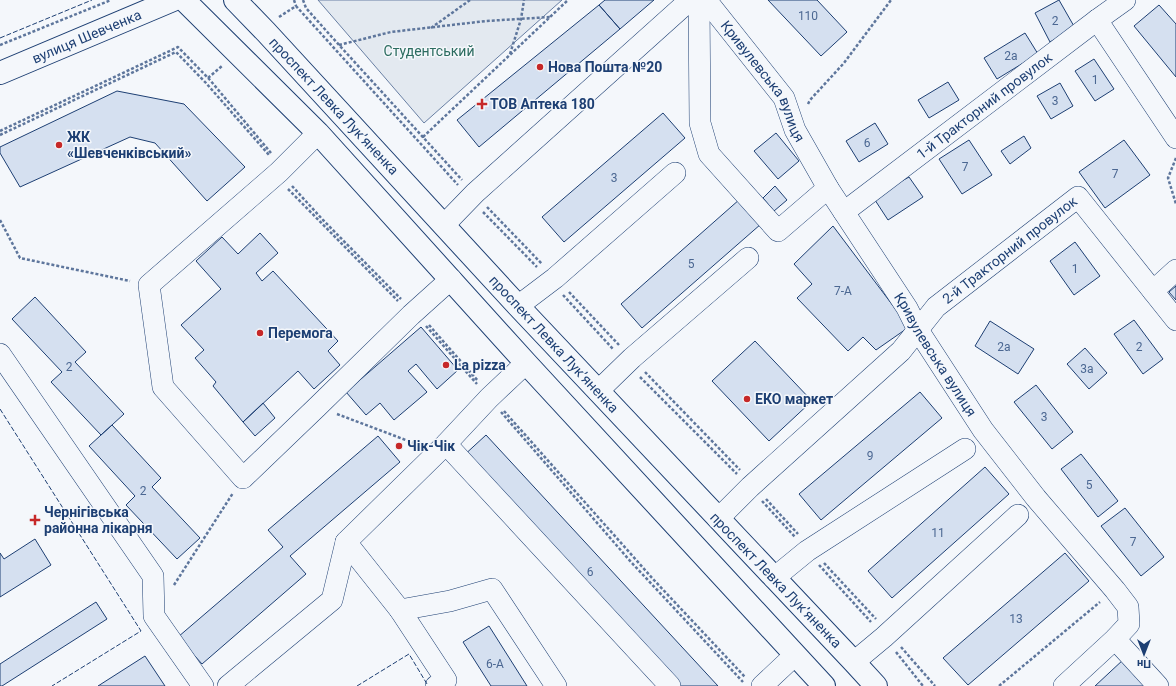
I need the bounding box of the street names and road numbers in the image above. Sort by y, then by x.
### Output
street label: вулиця Шевченка [30,6,144,67]
street label: Кривулевська вулиця [718,17,808,145]
street label: проспект Левка Лукʼяненка [266,34,402,178]
street label: 1-й Тракторний провулок [913,49,1055,162]
street label: 2-й Тракторний провулок [939,193,1080,307]
street label: проспект Левка Лукʼяненка [486,272,622,416]
street label: Кривулевська вулиця [891,289,980,419]
street label: проспект Левка Лукʼяненка [707,509,845,651]

